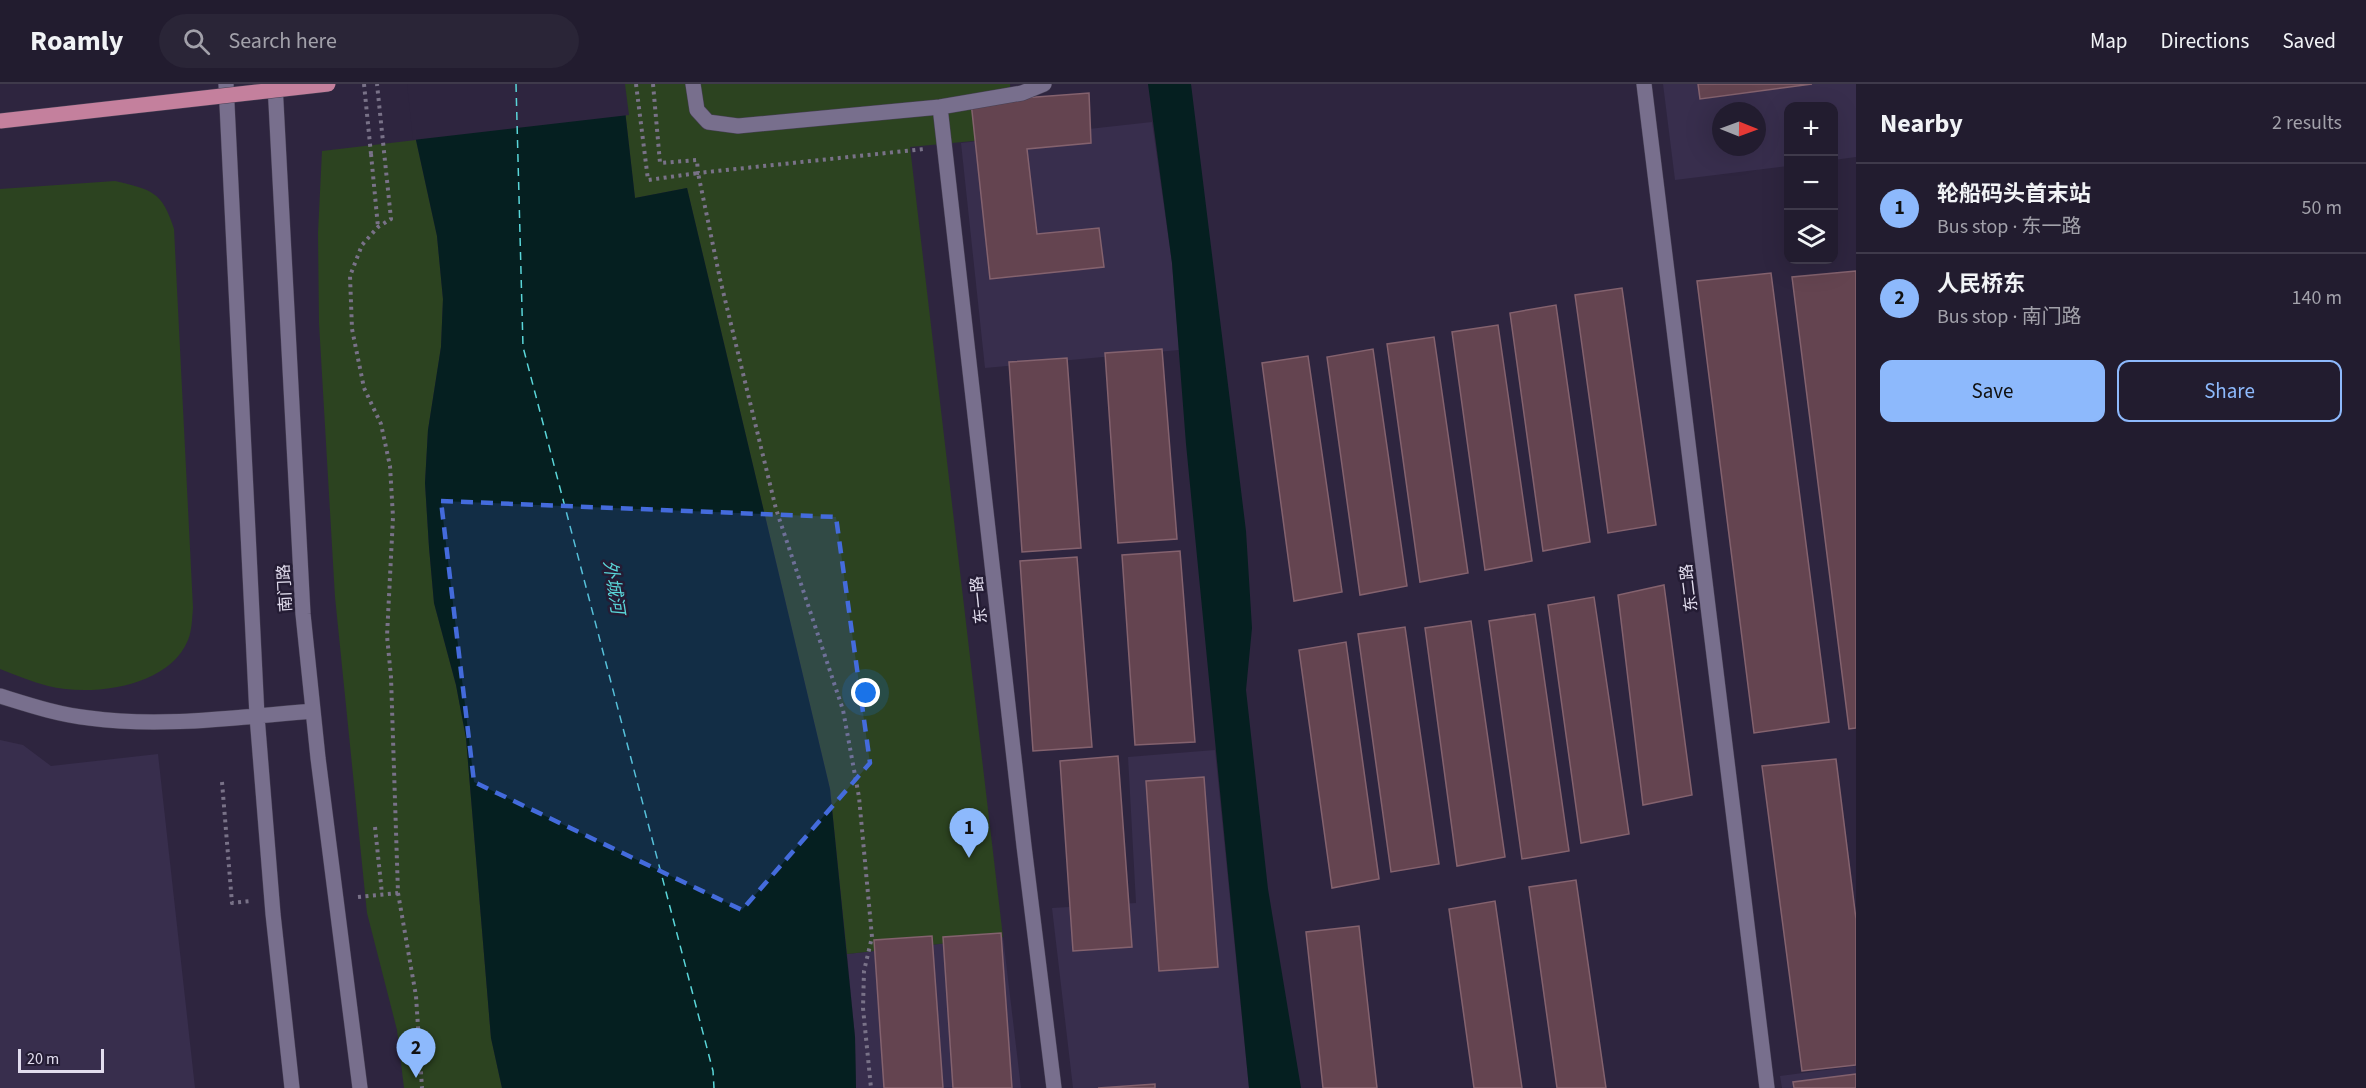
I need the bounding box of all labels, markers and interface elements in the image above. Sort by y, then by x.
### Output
search box [159,14,579,68]
text: Roamly [30,21,123,61]
icon: search [180,25,213,58]
text: Search here [228,25,337,57]
text: Map [2090,26,2128,56]
text: Directions [2161,26,2249,56]
text: Saved [2282,26,2336,56]
north arrow [1712,102,1766,156]
map controls [1784,102,1838,264]
button: + [1784,102,1838,156]
text: Nearby [1880,105,1963,142]
text: 2 results [2272,109,2342,137]
button: − [1784,156,1838,210]
text: 轮船码头首末站 [1937,178,2091,210]
text: 1 [1894,194,1905,222]
text: 50 m [2302,194,2342,222]
button: layers [1784,210,1838,264]
text: Bus stop · 东一路 [1937,213,2081,241]
text: 人民桥东 [1937,268,2025,300]
text: 2 [1894,284,1905,312]
text: 140 m [2292,284,2342,312]
text: Bus stop · 南门路 [1937,303,2081,331]
button: Save [1880,360,2105,422]
button: Share [2117,360,2342,422]
water label: 外城河 [597,558,631,619]
street label: 南门路 [273,563,297,612]
street label: 东二路 [1675,563,1703,613]
street label: 东一路 [966,575,992,625]
your location [851,678,880,707]
pin: 1 [950,808,988,858]
pin: 2 [396,1028,436,1078]
scale bar [18,1046,104,1074]
text: 20 m [27,1048,59,1070]

